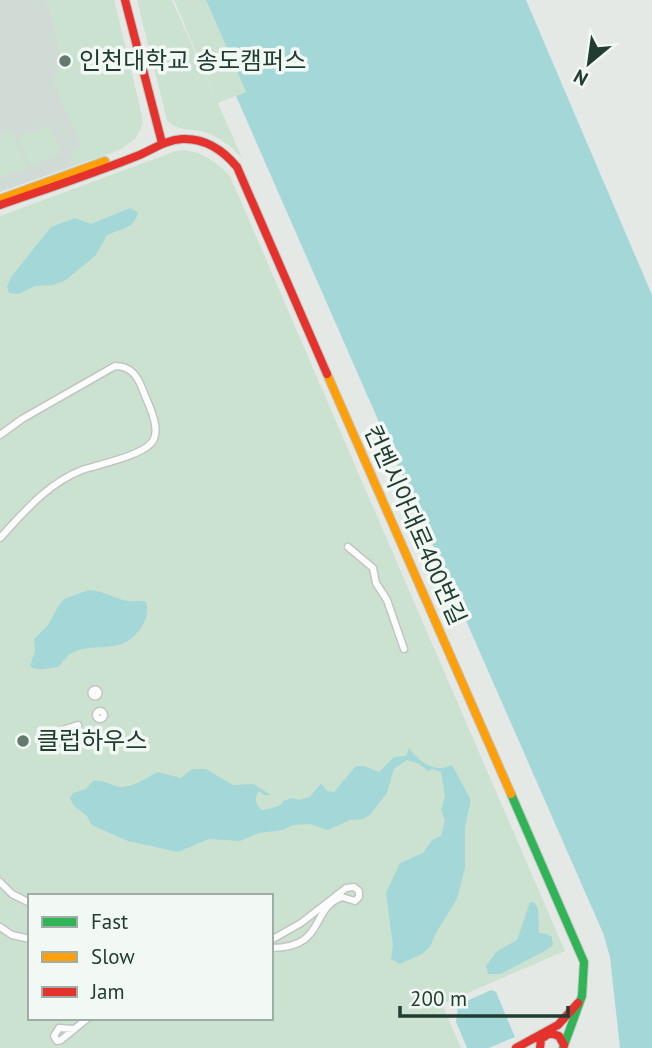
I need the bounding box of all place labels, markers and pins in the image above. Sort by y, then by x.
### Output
place label: 인천대학교 송도캠퍼스 [79,45,306,76]
marker: 인천대학교 송도캠퍼스 [57,53,73,69]
place label: 클럽하우스 [37,725,147,756]
marker: 클럽하우스 [15,733,31,749]

